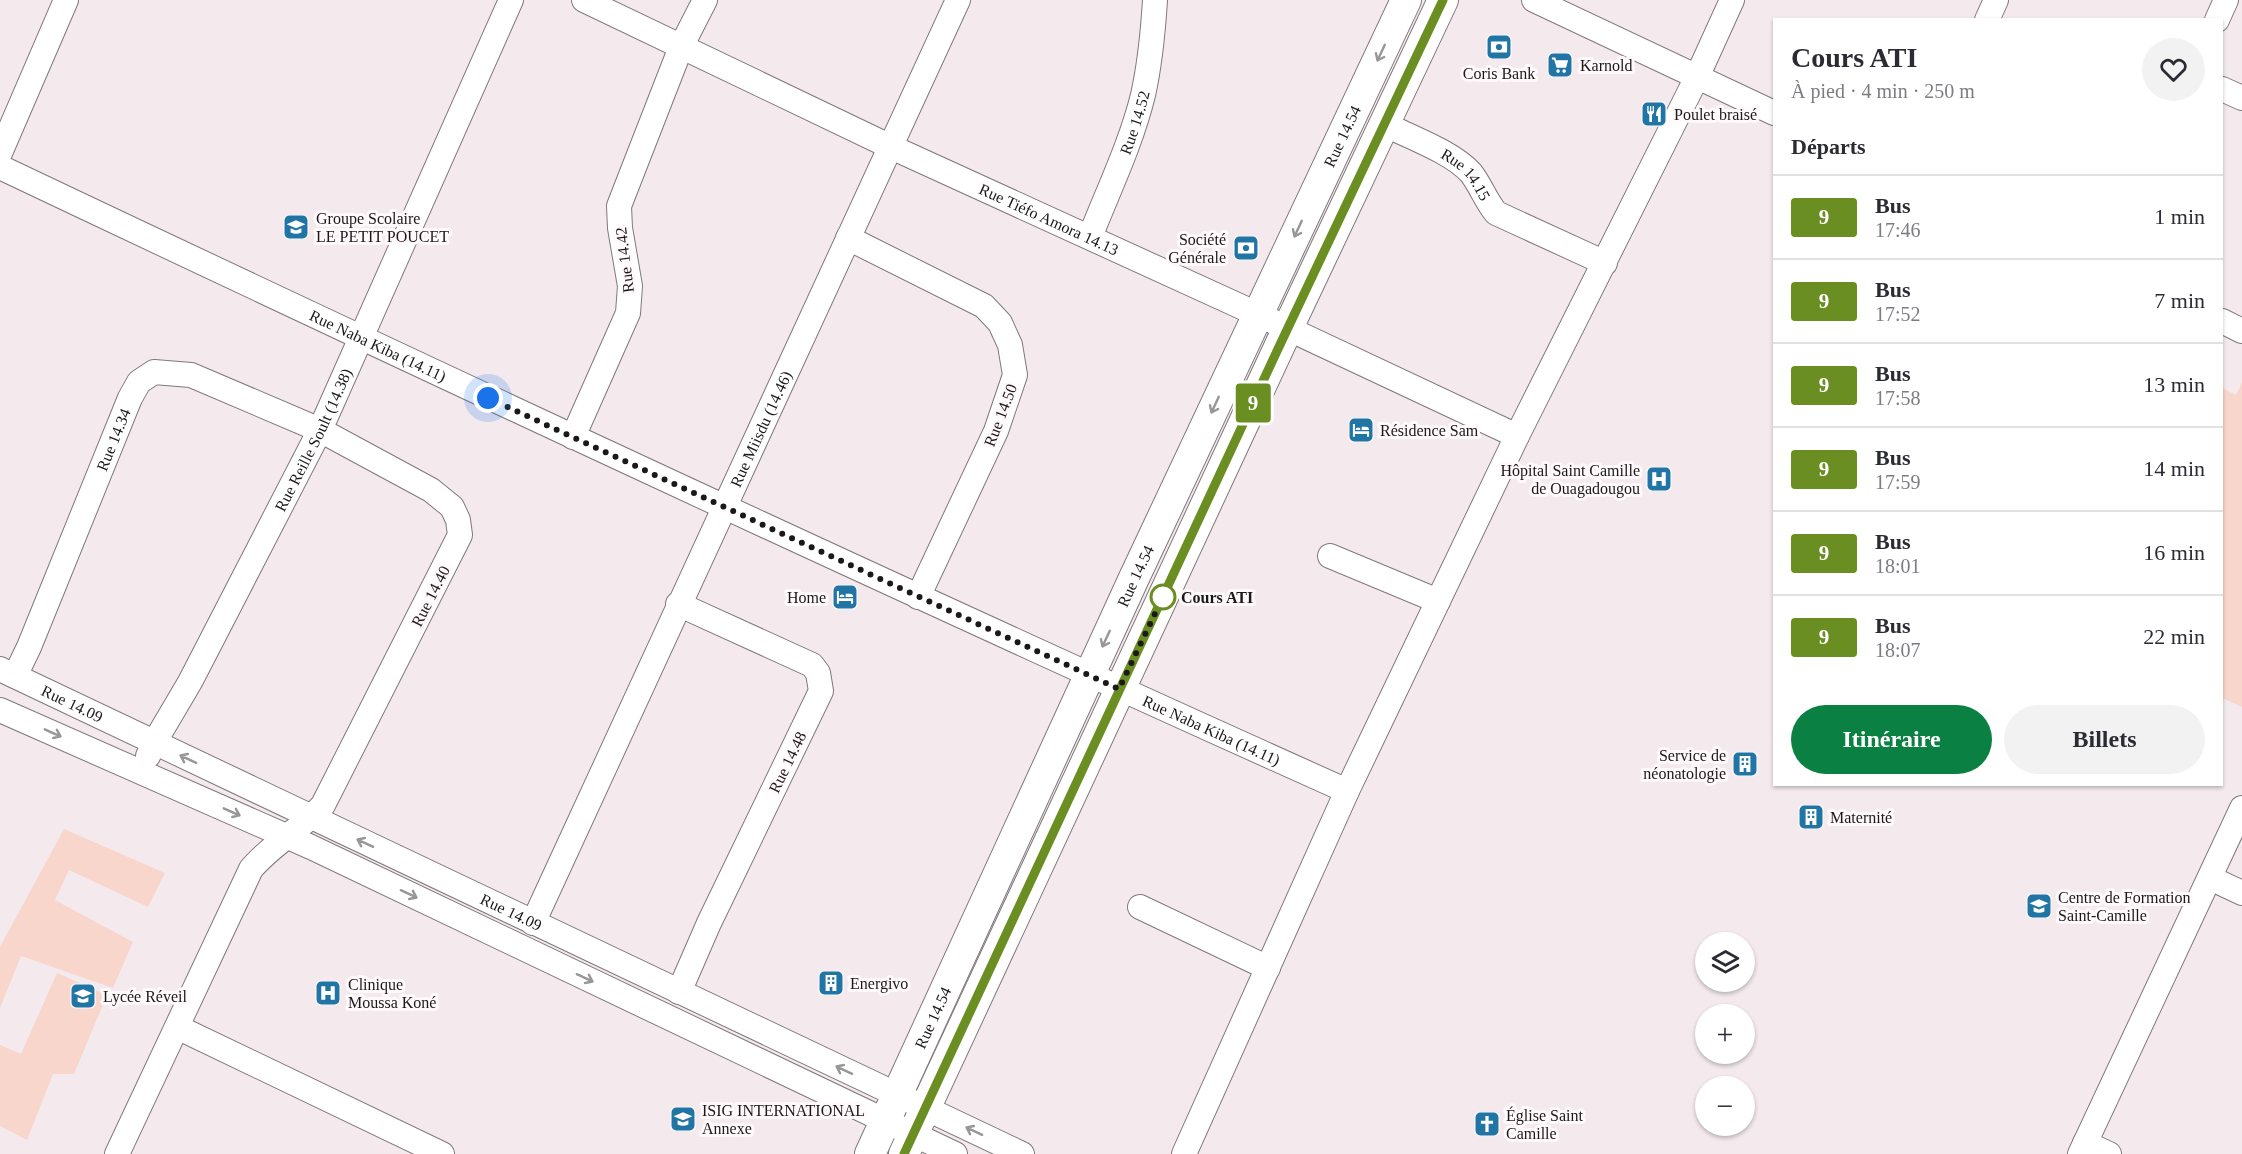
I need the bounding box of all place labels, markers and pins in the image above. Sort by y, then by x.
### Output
bank icon: Coris Bank [1484,32,1514,62]
supermarket icon: Karnold [1545,50,1575,80]
place label: Karnold [1580,57,1632,74]
place label: Coris Bank [1463,65,1535,82]
restaurant icon: Poulet braisé [1639,99,1669,129]
place label: Poulet braisé [1674,106,1757,123]
place label: Groupe Scolaire LE PETIT POUCET [316,210,449,245]
school or university icon: Groupe Scolaire LE PETIT POUCET [281,212,311,242]
place label: Société Générale [1168,231,1226,266]
bank icon: Société Générale [1231,233,1261,263]
hotel icon: Résidence Sam [1346,415,1376,445]
place label: Résidence Sam [1380,422,1479,439]
place label: Hôpital Saint Camille de Ouagadougou [1500,462,1640,498]
hospital icon: Hôpital Saint Camille de Ouagadougou [1644,464,1674,494]
hotel icon: Home [830,582,860,612]
marker: Cours ATI [1150,584,1176,610]
place label: Home [787,589,826,606]
place label: Cours ATI [1181,589,1253,606]
place label: Service de néonatologie [1643,747,1726,783]
building icon: Service de néonatologie [1730,749,1760,779]
building icon: Maternité [1796,802,1826,832]
place label: Maternité [1830,809,1892,826]
place label: Centre de Formation Saint-Camille [2058,889,2190,924]
school or university icon: Centre de Formation Saint-Camille [2024,891,2054,921]
building icon: Energivo [816,968,846,998]
place label: Energivo [850,975,908,993]
place label: Clinique Moussa Koné [348,976,436,1011]
hospital icon: Clinique Moussa Koné [313,978,343,1008]
school or university icon: Lycée Réveil [68,981,98,1011]
place label: Lycée Réveil [103,988,188,1006]
place label: ISIG INTERNATIONAL Annexe [702,1102,865,1137]
school or university icon: ISIG INTERNATIONAL Annexe [668,1104,698,1134]
place label: Église Saint Camille [1506,1106,1583,1142]
church icon: Église Saint Camille [1472,1109,1502,1139]

